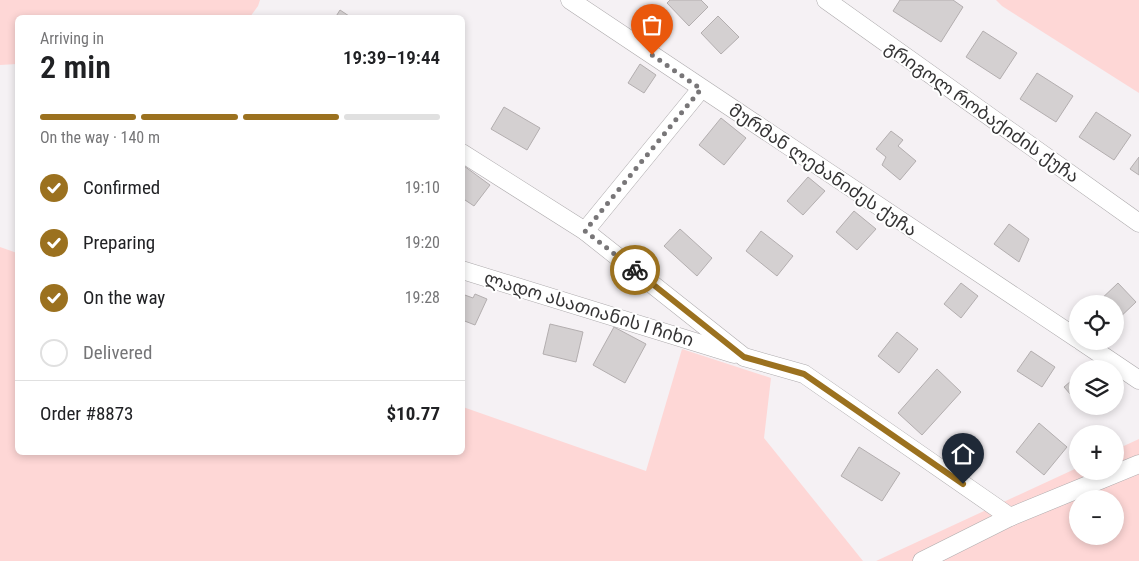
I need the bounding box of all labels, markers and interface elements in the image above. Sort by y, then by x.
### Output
pin [631,4,673,55]
icon: bag [638,11,666,39]
text: Arriving in [40,29,104,48]
street label: გრიგოლ რობაქიძის ქუჩა [881,36,1083,188]
text: 19:39–19:44 [343,46,440,69]
text: 2 min [40,48,111,86]
street label: მურმან ლებანიძეს ქუჩა [725,99,921,241]
text: On the way · 140 m [40,128,160,147]
icon: check [40,174,68,202]
text: Confirmed [83,176,160,199]
text: 19:10 [405,178,440,197]
icon: check [40,229,68,257]
text: Preparing [83,231,155,254]
text: 19:20 [405,233,440,252]
courier [610,245,660,295]
icon: bike [621,256,649,284]
street label: ლადო ასათიანის I ჩიხი [482,267,696,351]
icon: check [40,284,68,312]
text: On the way [83,286,165,309]
text: 19:28 [405,288,440,307]
map controls [1069,295,1124,545]
button: locate [1069,295,1124,350]
text: Delivered [83,341,152,364]
button: layers [1069,360,1124,415]
text: Order #8873 [40,402,133,425]
text: $10.77 [386,402,440,425]
button: + [1069,425,1124,480]
pin [942,433,984,484]
icon: home [949,440,977,468]
button: − [1069,490,1124,545]

